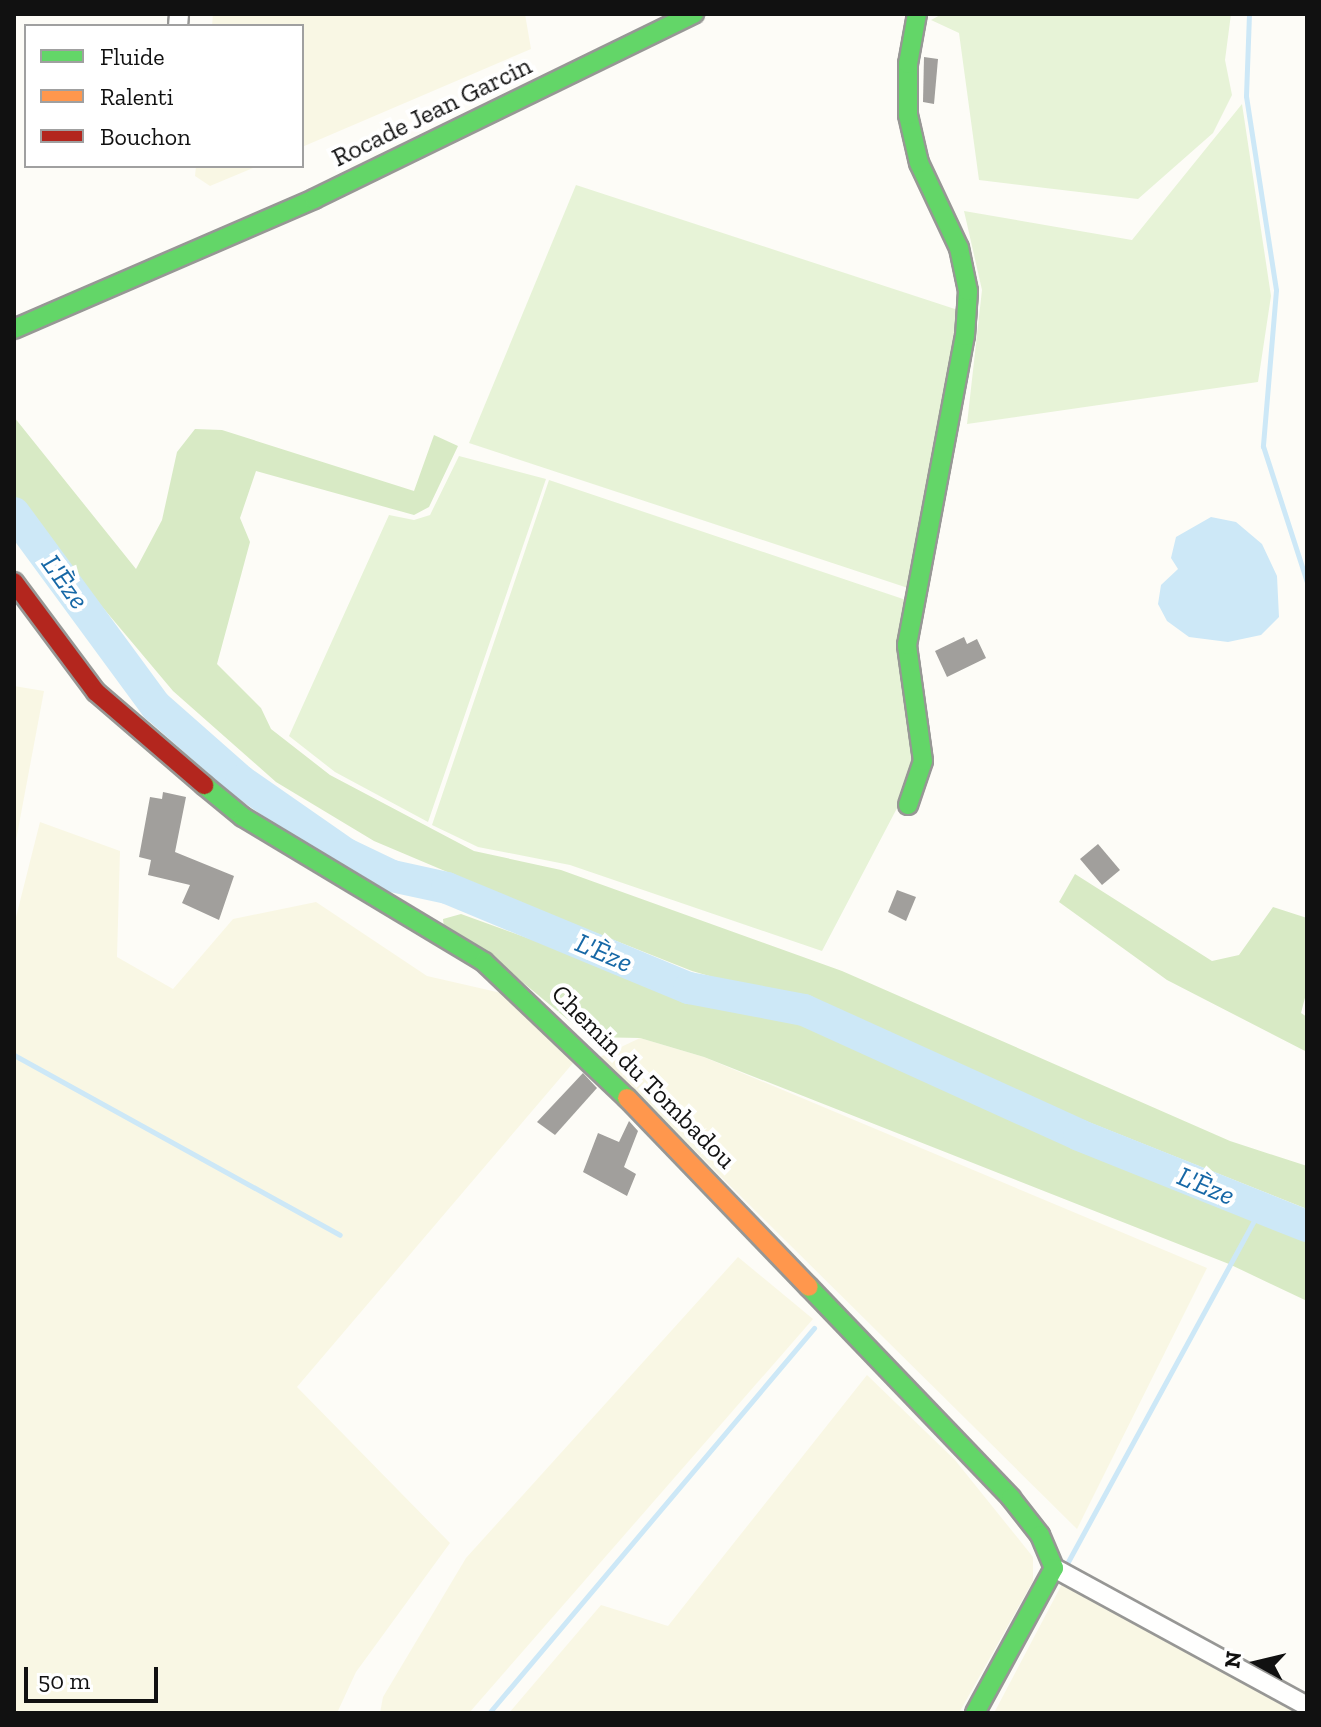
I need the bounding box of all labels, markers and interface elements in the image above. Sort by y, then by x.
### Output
legend [24,24,304,168]
text: Fluide [100,42,164,71]
street label: Rocade Jean Garcin [327,50,537,174]
text: Ralenti [100,82,173,111]
text: Bouchon [100,122,191,151]
water label: L'Èze [34,548,96,616]
water label: L'Èze [570,926,638,980]
street label: Chemin du Tombadou [544,978,742,1176]
water label: L'Èze [1172,1159,1240,1213]
north arrow [1217,1623,1297,1703]
text: N [1218,1649,1247,1670]
scale bar [28,1651,162,1701]
text: 50 m [38,1666,90,1695]

